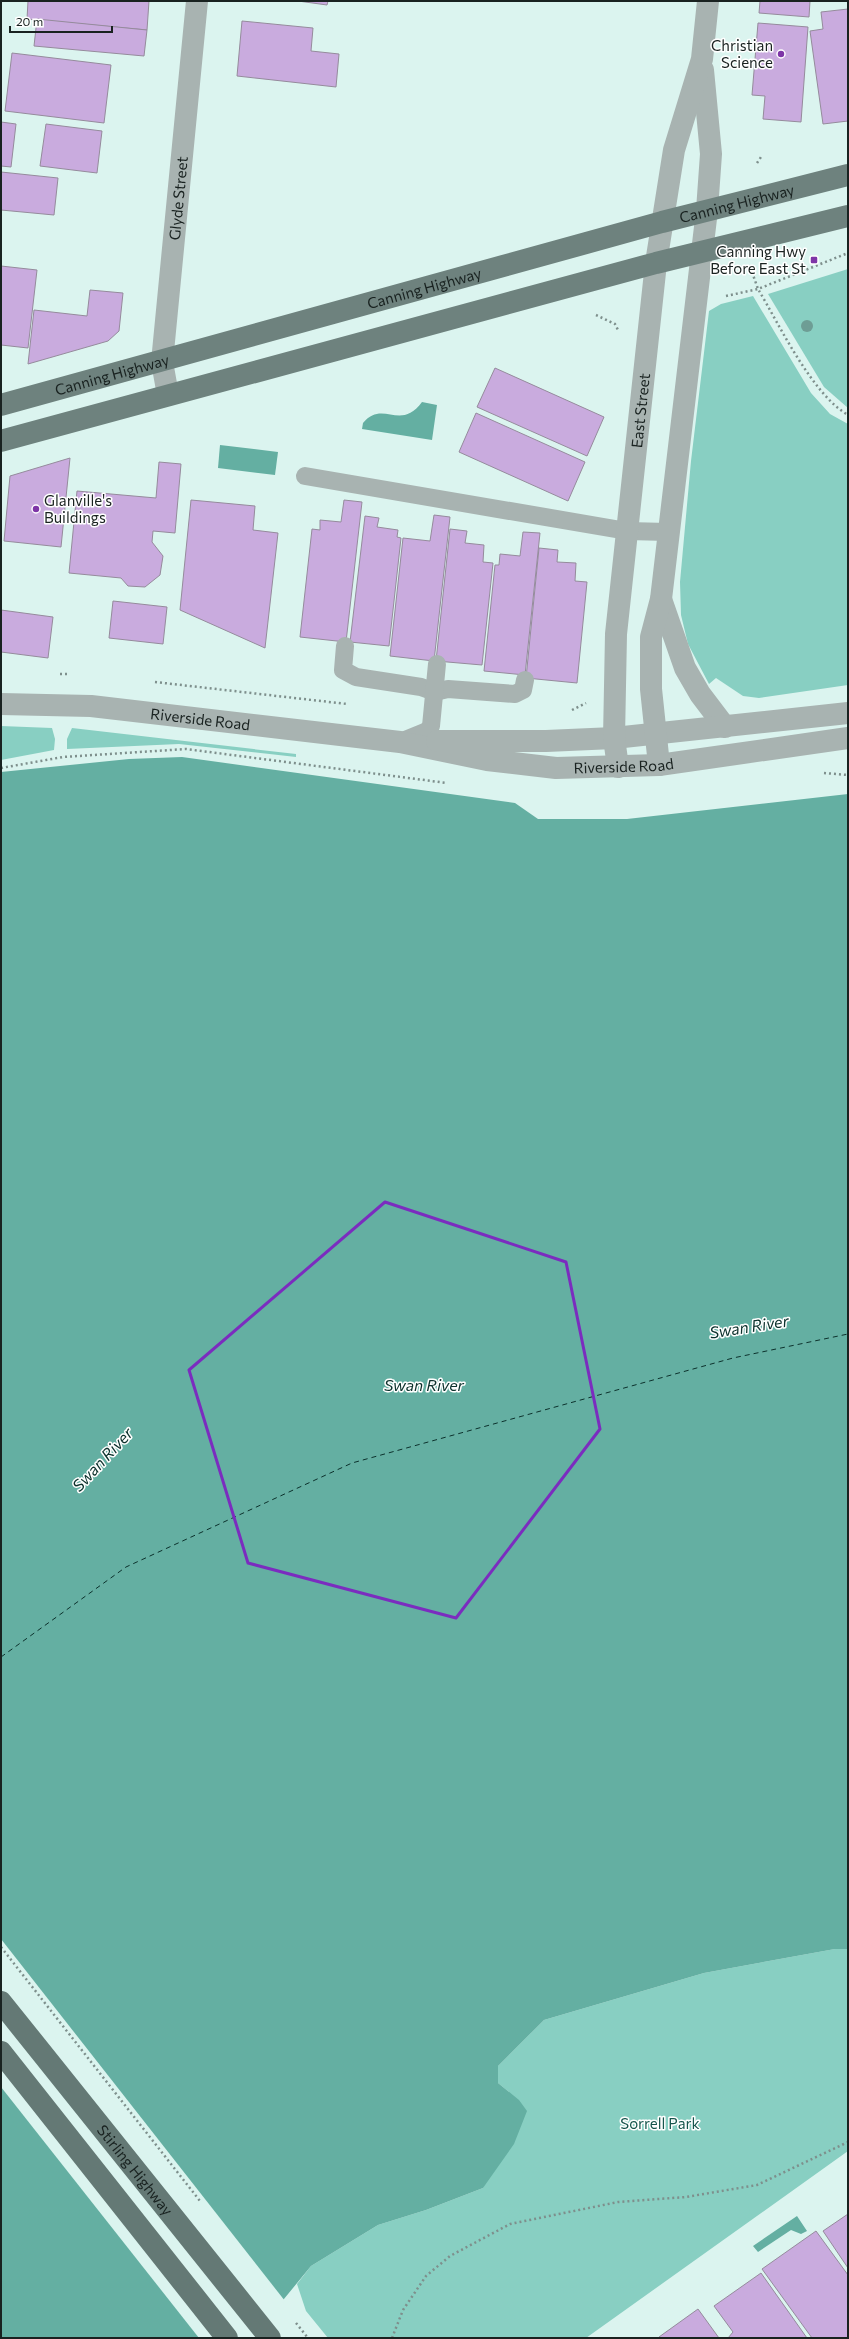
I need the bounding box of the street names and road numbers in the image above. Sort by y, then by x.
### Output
street label: Glyde Street [165,155,191,241]
street label: Canning Highway [677,180,796,226]
street label: Canning Highway [365,263,483,312]
street label: Canning Highway [53,350,171,399]
street label: East Street [627,372,653,449]
street label: Riverside Road [149,704,251,733]
street label: Riverside Road [573,754,675,776]
street label: Stirling Highway [94,2121,177,2219]

